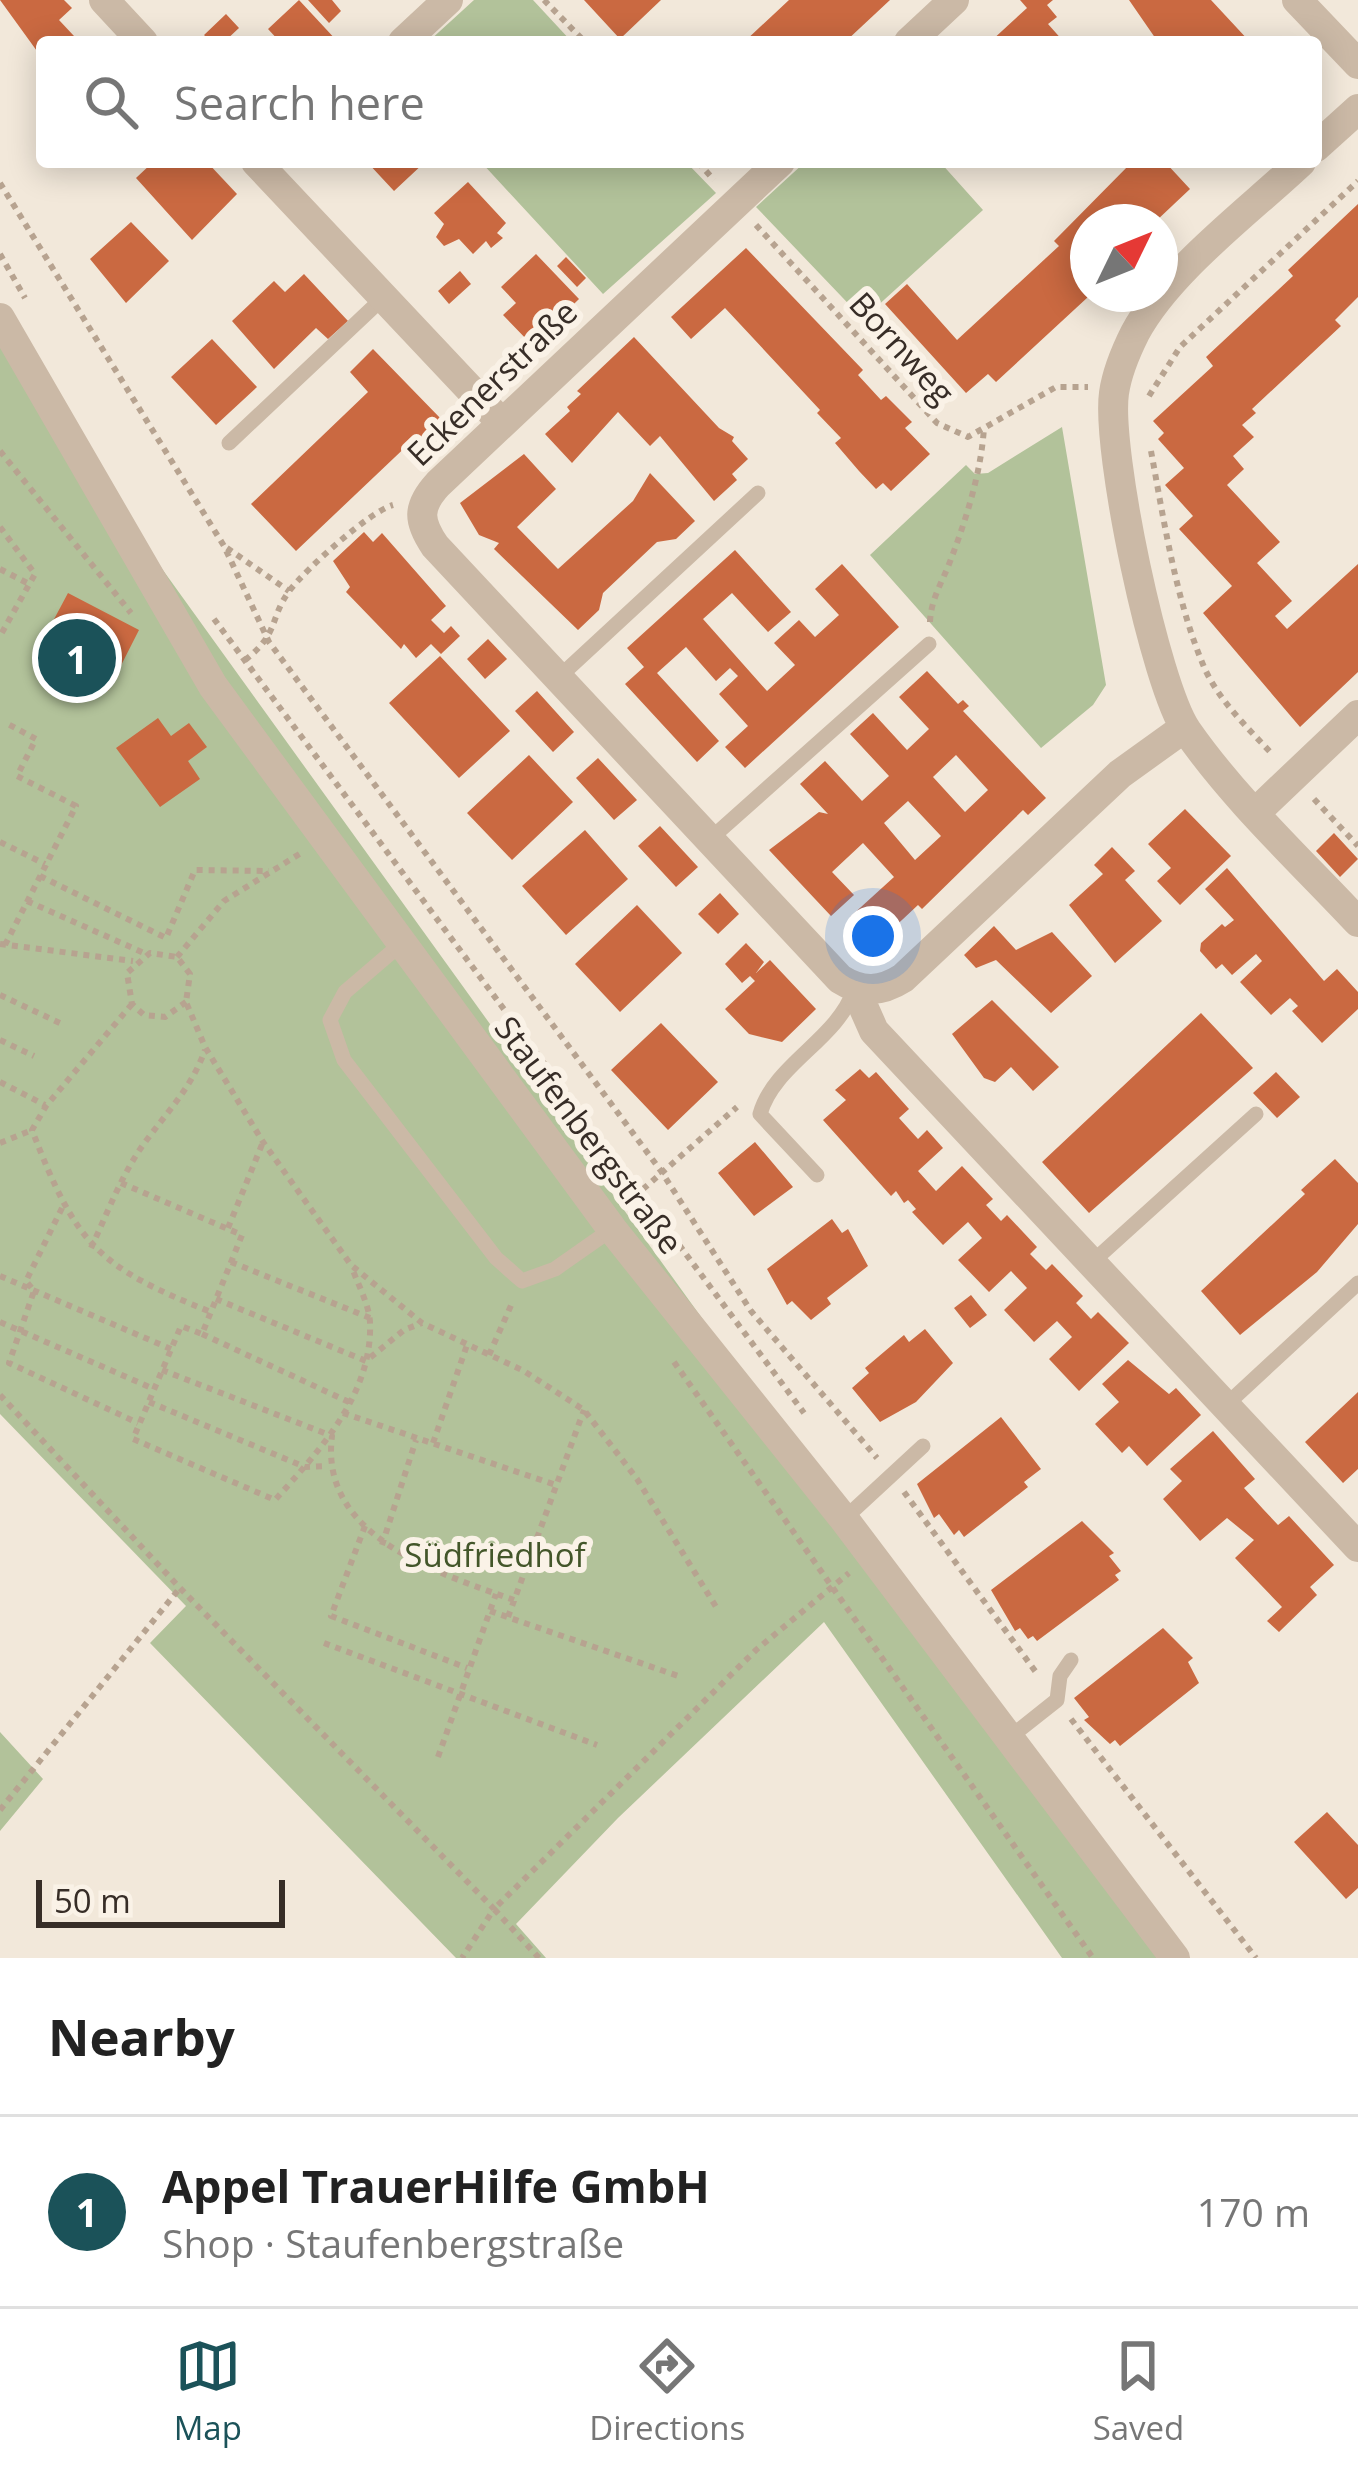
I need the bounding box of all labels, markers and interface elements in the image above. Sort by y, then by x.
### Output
search box [36,36,1322,168]
icon: search [78,69,144,135]
text: Search here [174,72,425,133]
north arrow [1070,204,1178,312]
street label: Bornweg [840,282,965,414]
street label: Eckenerstraße [397,290,587,475]
pin: 1 [38,613,116,703]
your location [843,906,903,966]
street label: Staufenbergstraße [485,1007,694,1263]
park label: Südfriedhof [404,1532,588,1577]
scale bar [36,1874,285,1927]
text: 50 m [54,1878,131,1923]
text: Nearby [48,2001,235,2071]
text: Appel TrauerHilfe GmbH [162,2155,710,2216]
text: 1 [76,2185,98,2238]
text: 170 m [1197,2185,1310,2238]
text: Shop · Staufenbergstraße [162,2216,624,2269]
tab: Map [174,2333,242,2450]
tab: Directions [589,2333,745,2450]
tab: Saved [1093,2333,1184,2450]

